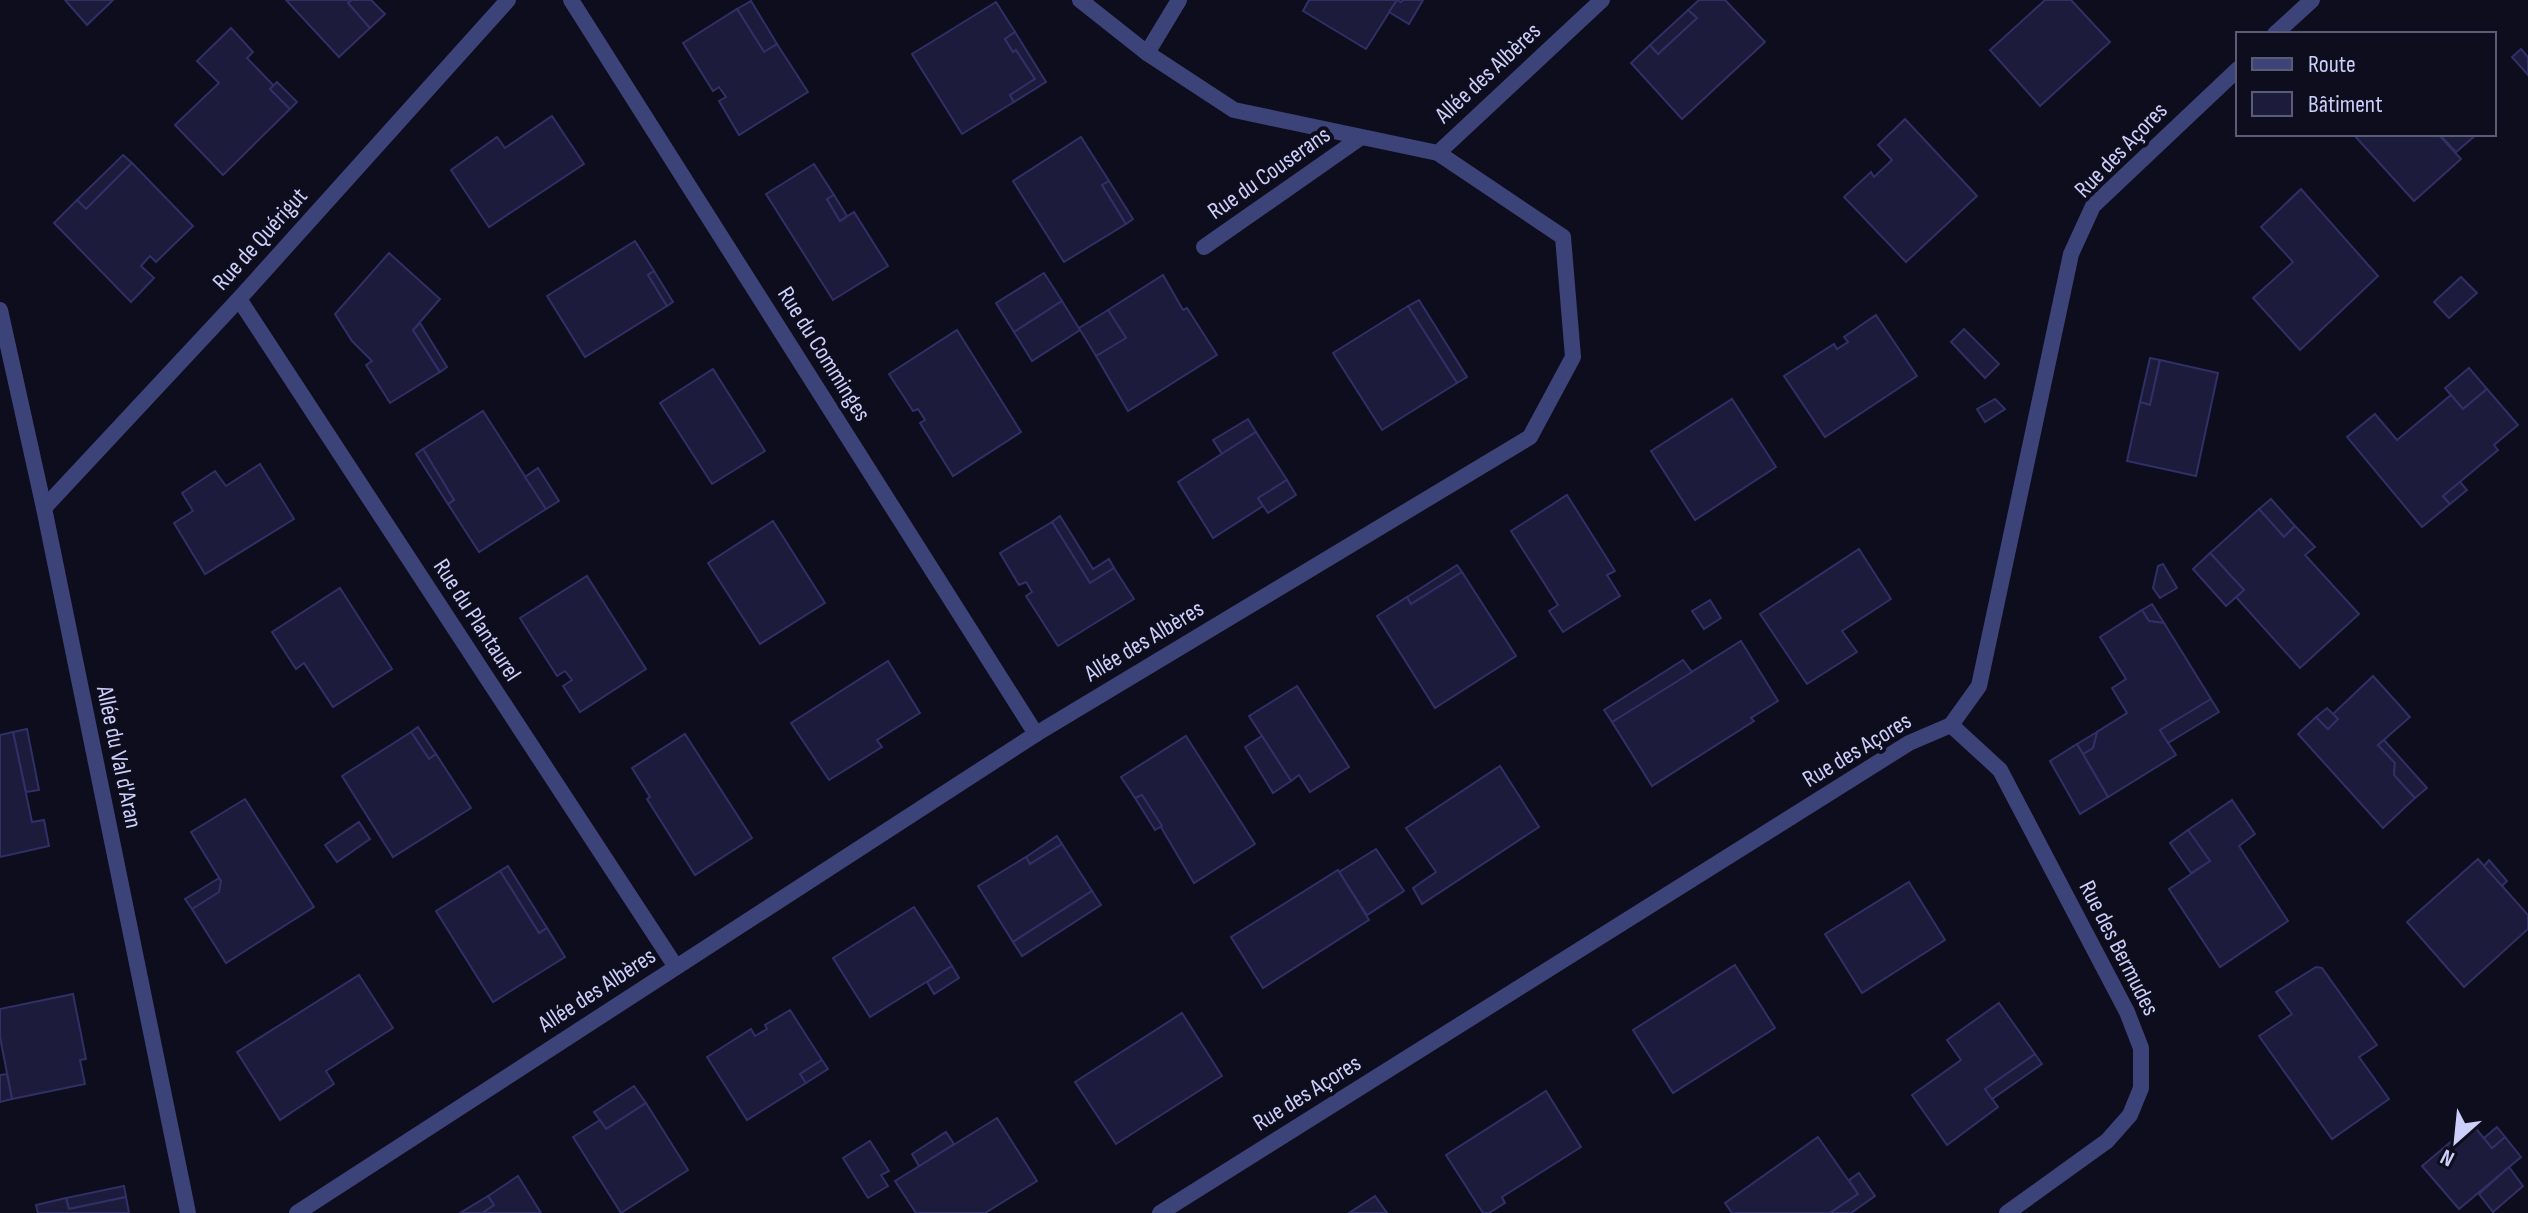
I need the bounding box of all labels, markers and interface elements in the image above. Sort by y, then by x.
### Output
street label: Allée des Albères [1428,17,1547,130]
legend [2236,32,2496,136]
text: Route [2308,50,2356,79]
text: Bâtiment [2308,90,2383,119]
street label: Rue des Açores [2068,96,2174,204]
street label: Rue du Couserans [1202,120,1336,226]
street label: Rue de Quérigut [206,182,314,296]
street label: Rue du Comminges [771,281,877,427]
street label: Rue du Plantaurel [427,553,527,687]
street label: Allée des Albères [1078,594,1209,688]
street label: Allée du Val d'Aran [90,682,148,831]
street label: Rue des Açores [1797,706,1917,794]
street label: Rue des Bermudes [2073,876,2165,1020]
street label: Allée des Albères [532,941,661,1039]
street label: Rue des Açores [1248,1049,1366,1137]
north arrow [2416,1101,2496,1181]
text: N [2436,1143,2459,1172]

